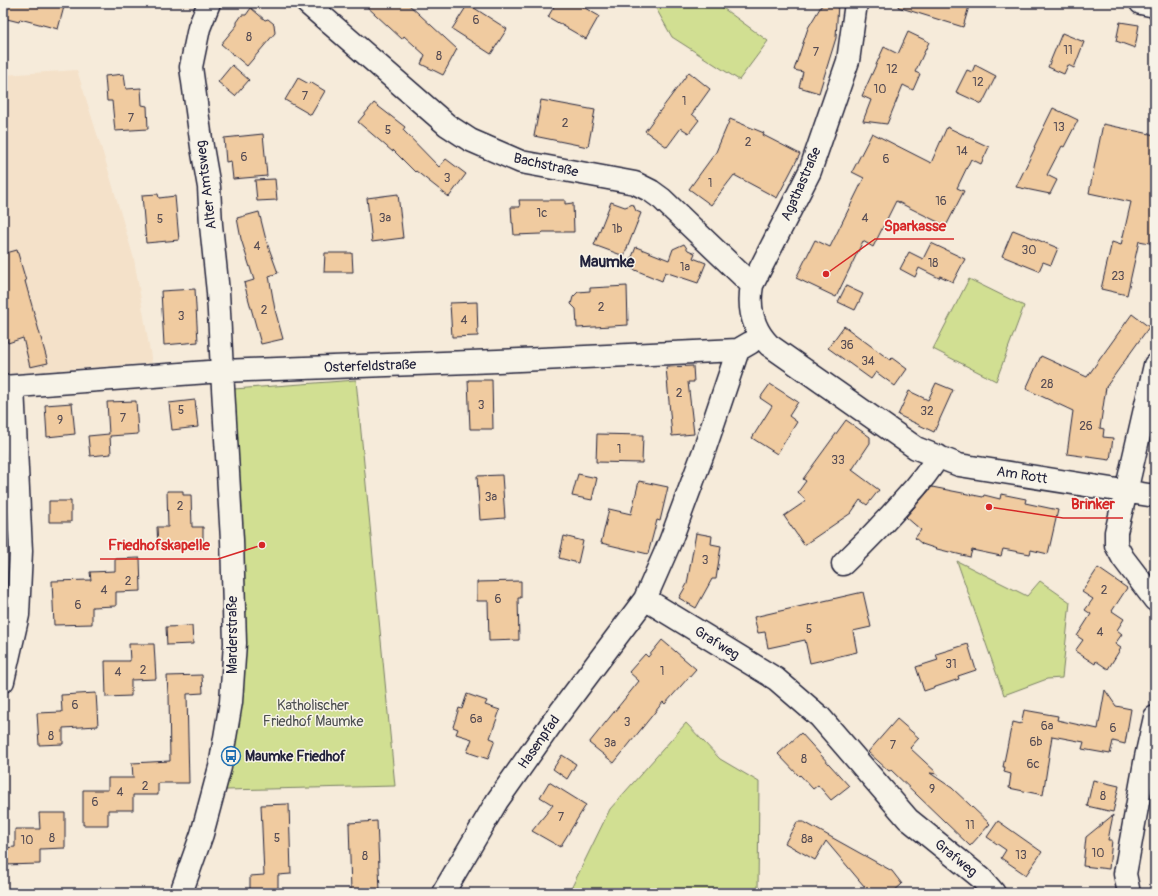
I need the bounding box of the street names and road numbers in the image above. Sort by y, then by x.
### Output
street label: Alter Amtsweg [192,140,220,230]
street label: Agathastraße [777,144,825,223]
street label: Bachstraße [512,149,580,181]
street label: Osterfeldstraße [323,356,417,376]
street label: Am Rott [995,463,1049,487]
street label: Marderstraße [224,596,241,674]
street label: Grafweg [691,623,743,663]
street label: Hasenpfad [514,712,564,772]
street label: Grafweg [931,836,981,880]

